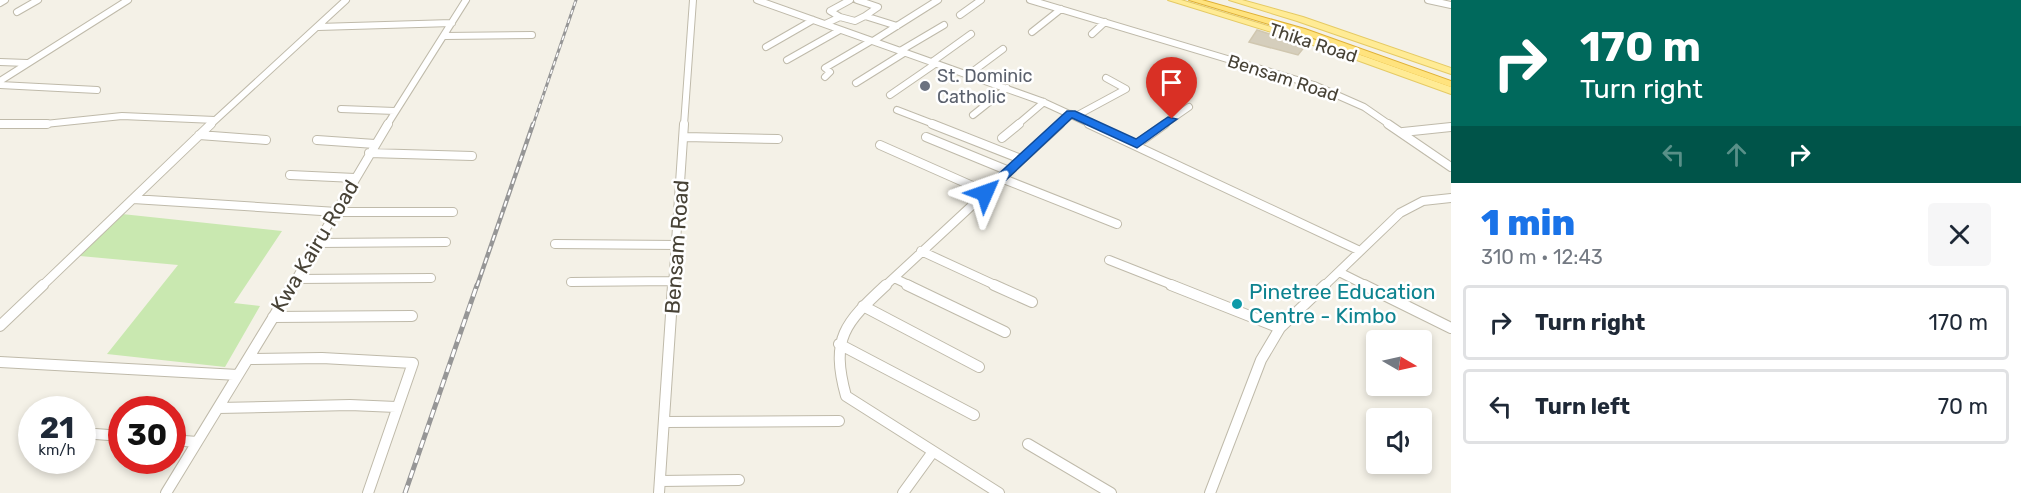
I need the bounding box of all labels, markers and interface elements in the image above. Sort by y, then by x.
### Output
street label: Thika Road [1266,18,1360,68]
text: 170 m [1580,22,1701,72]
icon: right [1481,24,1559,102]
street label: Bensam Road [1225,50,1341,106]
pin [1146,57,1197,119]
place label: St. Dominic Catholic [937,65,1033,108]
icon: arrive [1155,66,1188,99]
text: Turn right [1580,73,1703,105]
marker: St. Dominic Catholic [918,79,932,93]
icon: left [1657,138,1690,171]
icon: ahead [1720,138,1753,171]
icon: right [1783,138,1816,171]
position arrow [953,161,1017,225]
street label: Kwa Kairu Road [265,175,364,316]
street label: Bensam Road [659,179,694,315]
text: 1 min [1481,201,1575,244]
button: close [1928,203,1991,266]
text: 310 m · 12:43 [1481,245,1603,269]
place label: Pinetree Education Centre - Kimbo [1249,279,1436,328]
marker: Pinetree Education Centre - Kimbo [1230,297,1244,311]
icon: right [1484,306,1517,339]
text: Turn right [1535,309,1645,336]
text: 170 m [1928,309,1988,336]
north arrow [1366,330,1432,396]
map controls [1366,330,1432,474]
icon: left [1484,390,1517,423]
text: Turn left [1535,393,1630,420]
text: 70 m [1938,393,1988,420]
speed limit sign: 30 [108,396,186,474]
button: sound [1366,408,1432,474]
text: 21 [40,410,74,446]
text: km/h [38,441,76,459]

